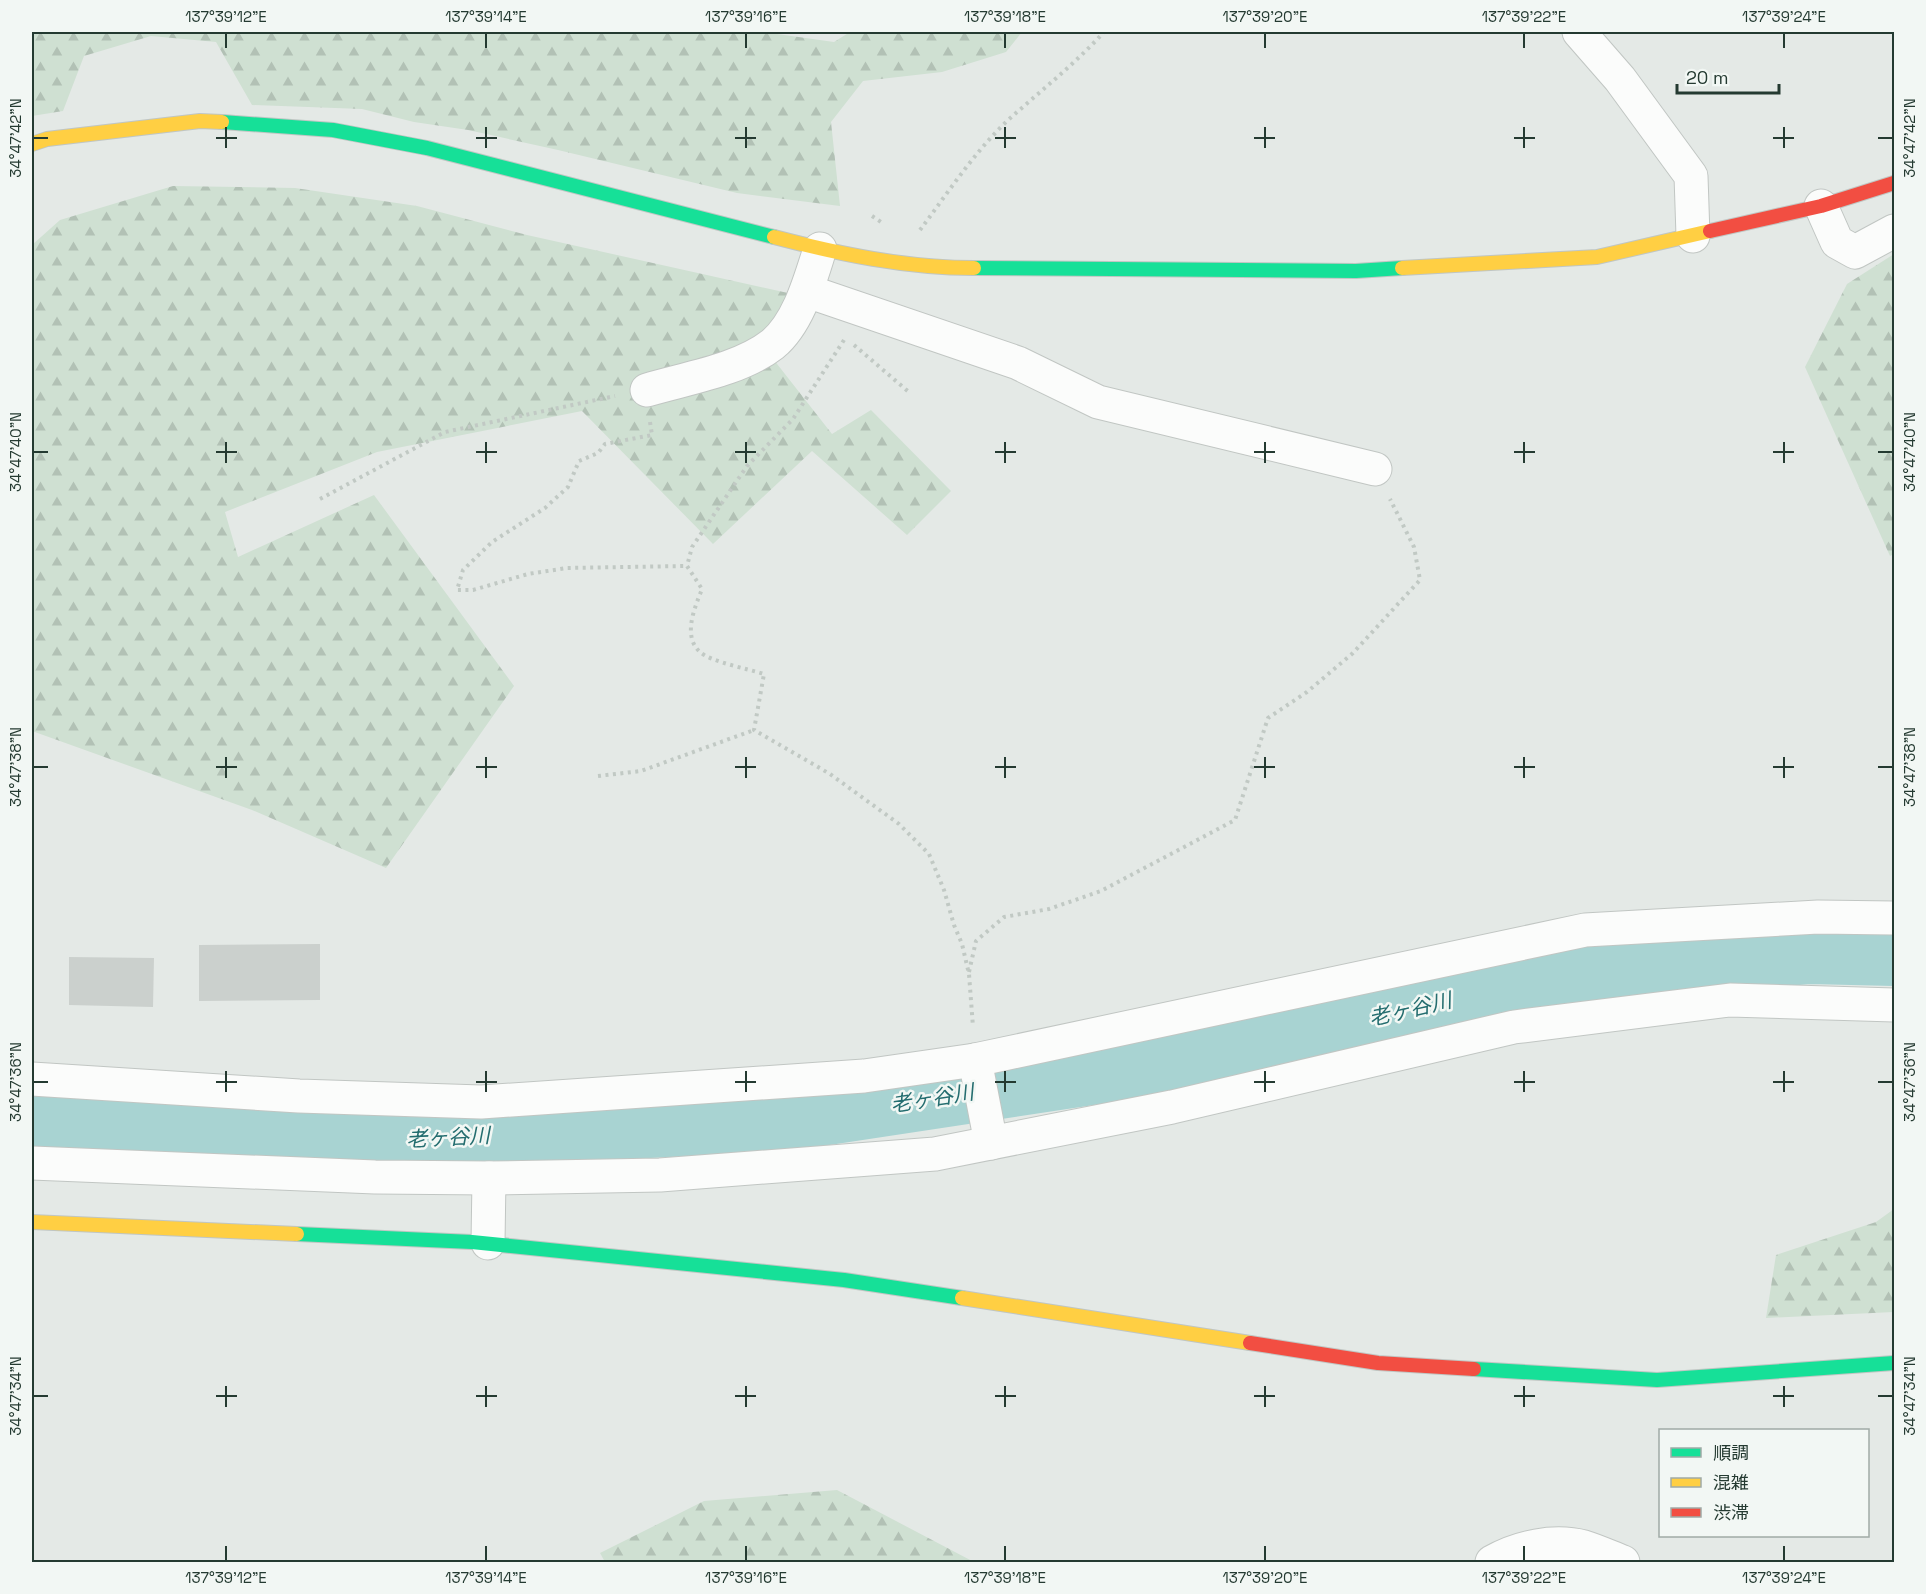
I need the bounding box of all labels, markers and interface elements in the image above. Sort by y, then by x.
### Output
text: 137°39'12"E [185,7,267,26]
text: 137°39'14"E [445,7,527,26]
text: 137°39'16"E [705,7,787,26]
text: 137°39'18"E [964,7,1046,26]
text: 137°39'20"E [1223,7,1308,26]
text: 137°39'22"E [1482,7,1566,26]
text: 137°39'24"E [1742,7,1826,26]
scale bar [1677,57,1779,95]
text: 20 m [1686,66,1729,89]
text: 34°47'42"N [6,98,25,178]
text: 34°47'42"N [1900,98,1919,178]
text: 34°47'40"N [6,412,25,492]
text: 34°47'40"N [1900,412,1919,492]
text: 34°47'38"N [6,727,25,807]
text: 34°47'38"N [1900,727,1919,807]
water label: 老ヶ谷川 [1366,986,1456,1032]
text: 34°47'36"N [6,1042,25,1122]
text: 34°47'36"N [1900,1042,1919,1122]
water label: 老ヶ谷川 [888,1078,978,1118]
water label: 老ヶ谷川 [405,1121,493,1153]
text: 34°47'34"N [6,1356,25,1436]
text: 34°47'34"N [1900,1356,1919,1436]
legend [1659,1429,1869,1537]
text: 順調 [1713,1441,1749,1464]
text: 混雑 [1713,1471,1749,1494]
text: 渋滞 [1713,1501,1749,1524]
text: 137°39'12"E [185,1568,267,1587]
text: 137°39'14"E [445,1568,527,1587]
text: 137°39'16"E [705,1568,787,1587]
text: 137°39'18"E [964,1568,1046,1587]
text: 137°39'20"E [1223,1568,1308,1587]
text: 137°39'22"E [1482,1568,1566,1587]
text: 137°39'24"E [1742,1568,1826,1587]

